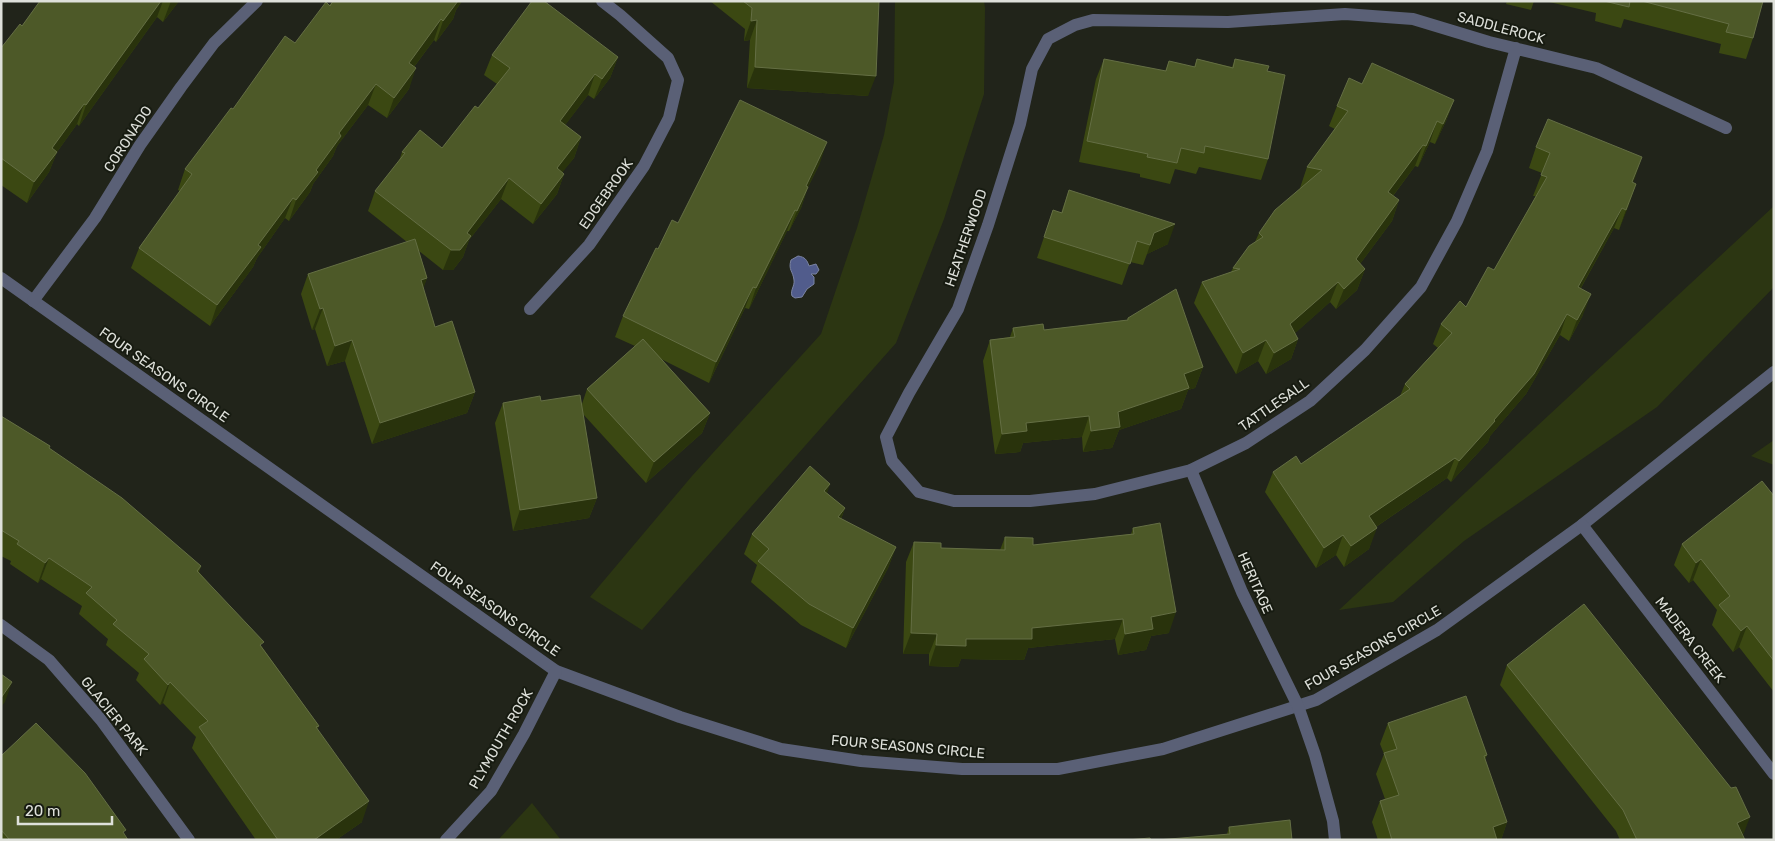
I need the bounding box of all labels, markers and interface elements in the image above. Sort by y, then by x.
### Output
street label: SADDLEROCK [1455,8,1547,48]
street label: CORONADO [100,103,156,175]
street label: EDGEBROOK [576,155,637,232]
street label: HEATHERWOOD [941,187,991,289]
street label: FOUR SEASONS CIRCLE [96,324,232,426]
street label: TATTLESALL [1236,375,1312,435]
street label: HERITAGE [1234,550,1276,616]
street label: FOUR SEASONS CIRCLE [427,558,563,660]
street label: MADERA CREEK [1651,594,1729,687]
street label: FOUR SEASONS CIRCLE [1302,602,1444,694]
street label: GLACIER PARK [77,673,151,759]
street label: PLYMOUTH ROCK [465,685,537,792]
street label: FOUR SEASONS CIRCLE [830,732,986,762]
scale bar [18,794,111,826]
text: 20 m [25,802,60,820]

